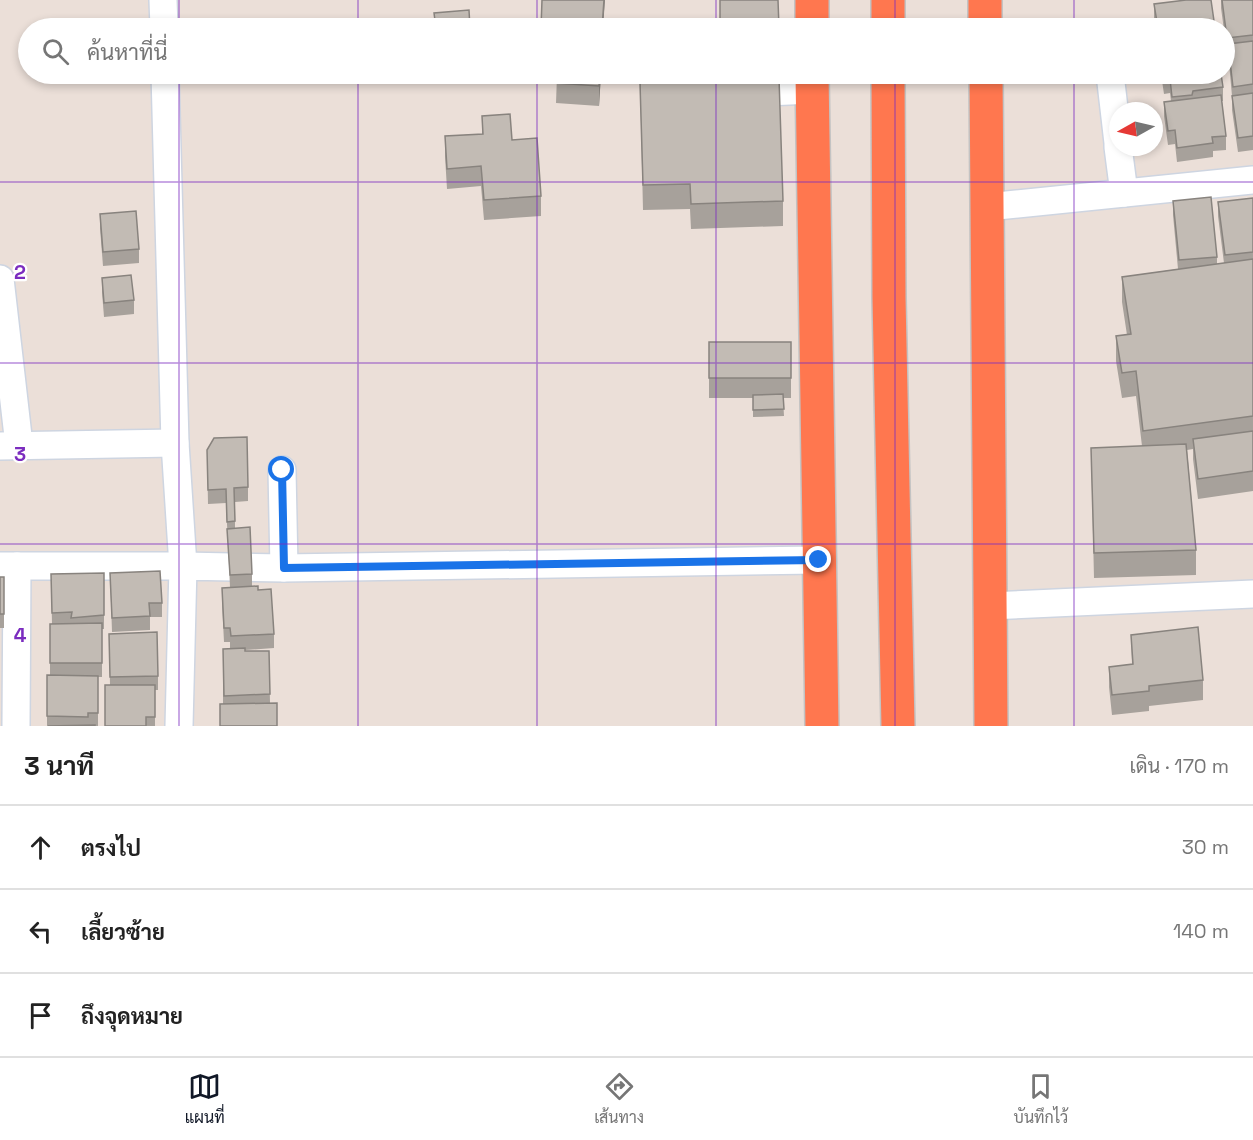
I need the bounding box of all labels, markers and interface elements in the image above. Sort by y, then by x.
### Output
search box [18,18,1235,84]
icon: search [39,35,72,68]
text: ค้นหาที่นี่ [87,38,167,66]
north arrow [1109,102,1163,156]
text: 2 [14,259,26,285]
text: 3 [14,441,26,467]
route start [268,456,294,482]
route end [805,546,831,572]
text: 4 [14,622,27,648]
text: 3 นาที [24,749,94,783]
text: เดิน · 170 m [1130,753,1229,779]
icon: ahead [24,831,57,864]
text: ตรงไป [81,834,141,862]
text: 30 m [1182,834,1229,860]
icon: left [24,915,57,948]
text: เลี้ยวซ้าย [81,918,165,946]
text: 140 m [1173,918,1229,944]
icon: arrive [24,999,57,1032]
text: ถึงจุดหมาย [81,1002,183,1030]
tab: แผนที่ [185,1070,225,1128]
tab: เส้นทาง [594,1070,644,1128]
tab: บันทึกไว้ [1014,1070,1068,1128]

